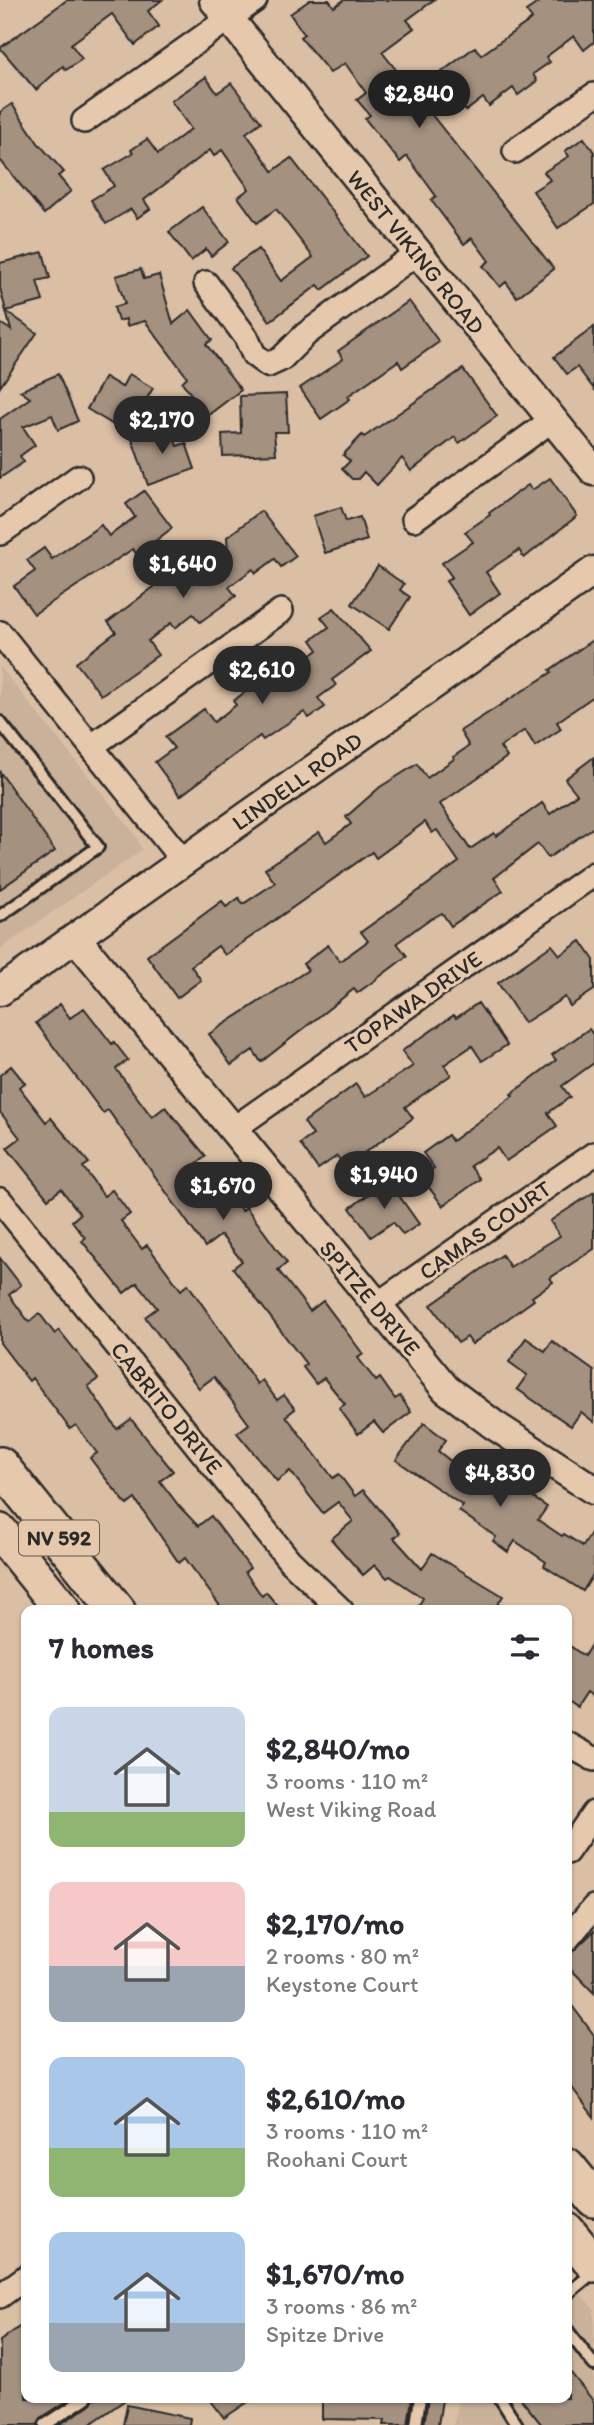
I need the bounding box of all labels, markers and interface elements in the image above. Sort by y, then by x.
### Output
pin: $2,840 [362,71,476,130]
text: $2,840 [384,79,454,107]
street label: WEST VIKING ROAD [341,164,491,340]
pin: $2,170 [105,396,219,456]
text: $2,170 [129,405,195,433]
pin: $1,640 [126,540,240,600]
text: $1,640 [149,549,217,577]
pin: $2,610 [205,646,319,706]
text: $2,610 [229,655,295,683]
street label: LINDELL ROAD [226,726,368,836]
street label: TOPAWA DRIVE [339,944,487,1060]
pin: $1,940 [327,1152,441,1211]
text: $1,940 [350,1160,418,1188]
pin: $1,670 [166,1162,280,1222]
text: $1,670 [190,1171,256,1199]
street label: CAMAS COURT [414,1174,556,1286]
street label: SPITZE DRIVE [314,1235,426,1361]
street label: CABRITO DRIVE [105,1336,229,1480]
pin: $4,830 [443,1450,557,1509]
text: $4,830 [465,1458,535,1486]
road number: NV 592 [19,1520,99,1556]
icon: filters [506,1628,544,1666]
text: 7 homes [49,1629,154,1666]
text: $2,840/mo [266,1730,410,1767]
icon: home [105,1735,189,1819]
text: 3 rooms · 110 m² [266,1767,428,1795]
text: West Viking Road [266,1795,436,1823]
text: $2,170/mo [266,1905,404,1942]
icon: home [105,1910,189,1994]
text: 2 rooms · 80 m² [266,1942,419,1970]
text: Keystone Court [266,1970,419,1998]
text: $2,610/mo [266,2080,405,2117]
icon: home [105,2085,189,2169]
text: 3 rooms · 110 m² [266,2117,428,2145]
text: Roohani Court [266,2145,408,2173]
text: $1,670/mo [266,2255,405,2292]
icon: home [105,2260,189,2344]
text: 3 rooms · 86 m² [266,2292,418,2320]
text: Spitze Drive [266,2320,384,2348]

